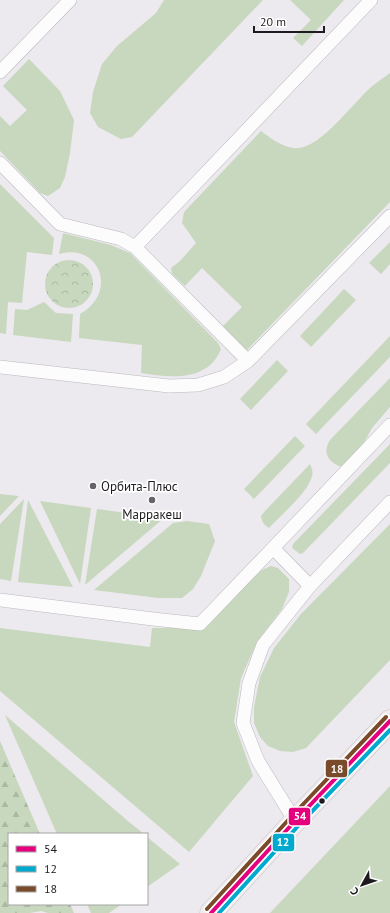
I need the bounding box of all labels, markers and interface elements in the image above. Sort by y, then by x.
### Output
scale bar [254,8,324,34]
text: 20 m [260,14,286,29]
place label: Орбита-Плюс [101,478,178,495]
marker: Орбита-Плюс [88,481,98,491]
marker: Марракеш [147,495,157,505]
place label: Марракеш [122,506,182,523]
line badge: 18 [325,759,348,778]
text: 18 [331,762,343,776]
unlabelled marker [317,796,327,806]
line badge: 54 [288,807,311,826]
text: 54 [294,809,307,823]
legend [8,833,148,905]
line badge: 12 [272,833,295,852]
text: 12 [277,835,289,849]
text: 54 [44,841,58,856]
text: 12 [44,861,57,876]
north arrow [342,865,382,905]
text: 18 [44,881,57,896]
text: С [347,885,362,898]

